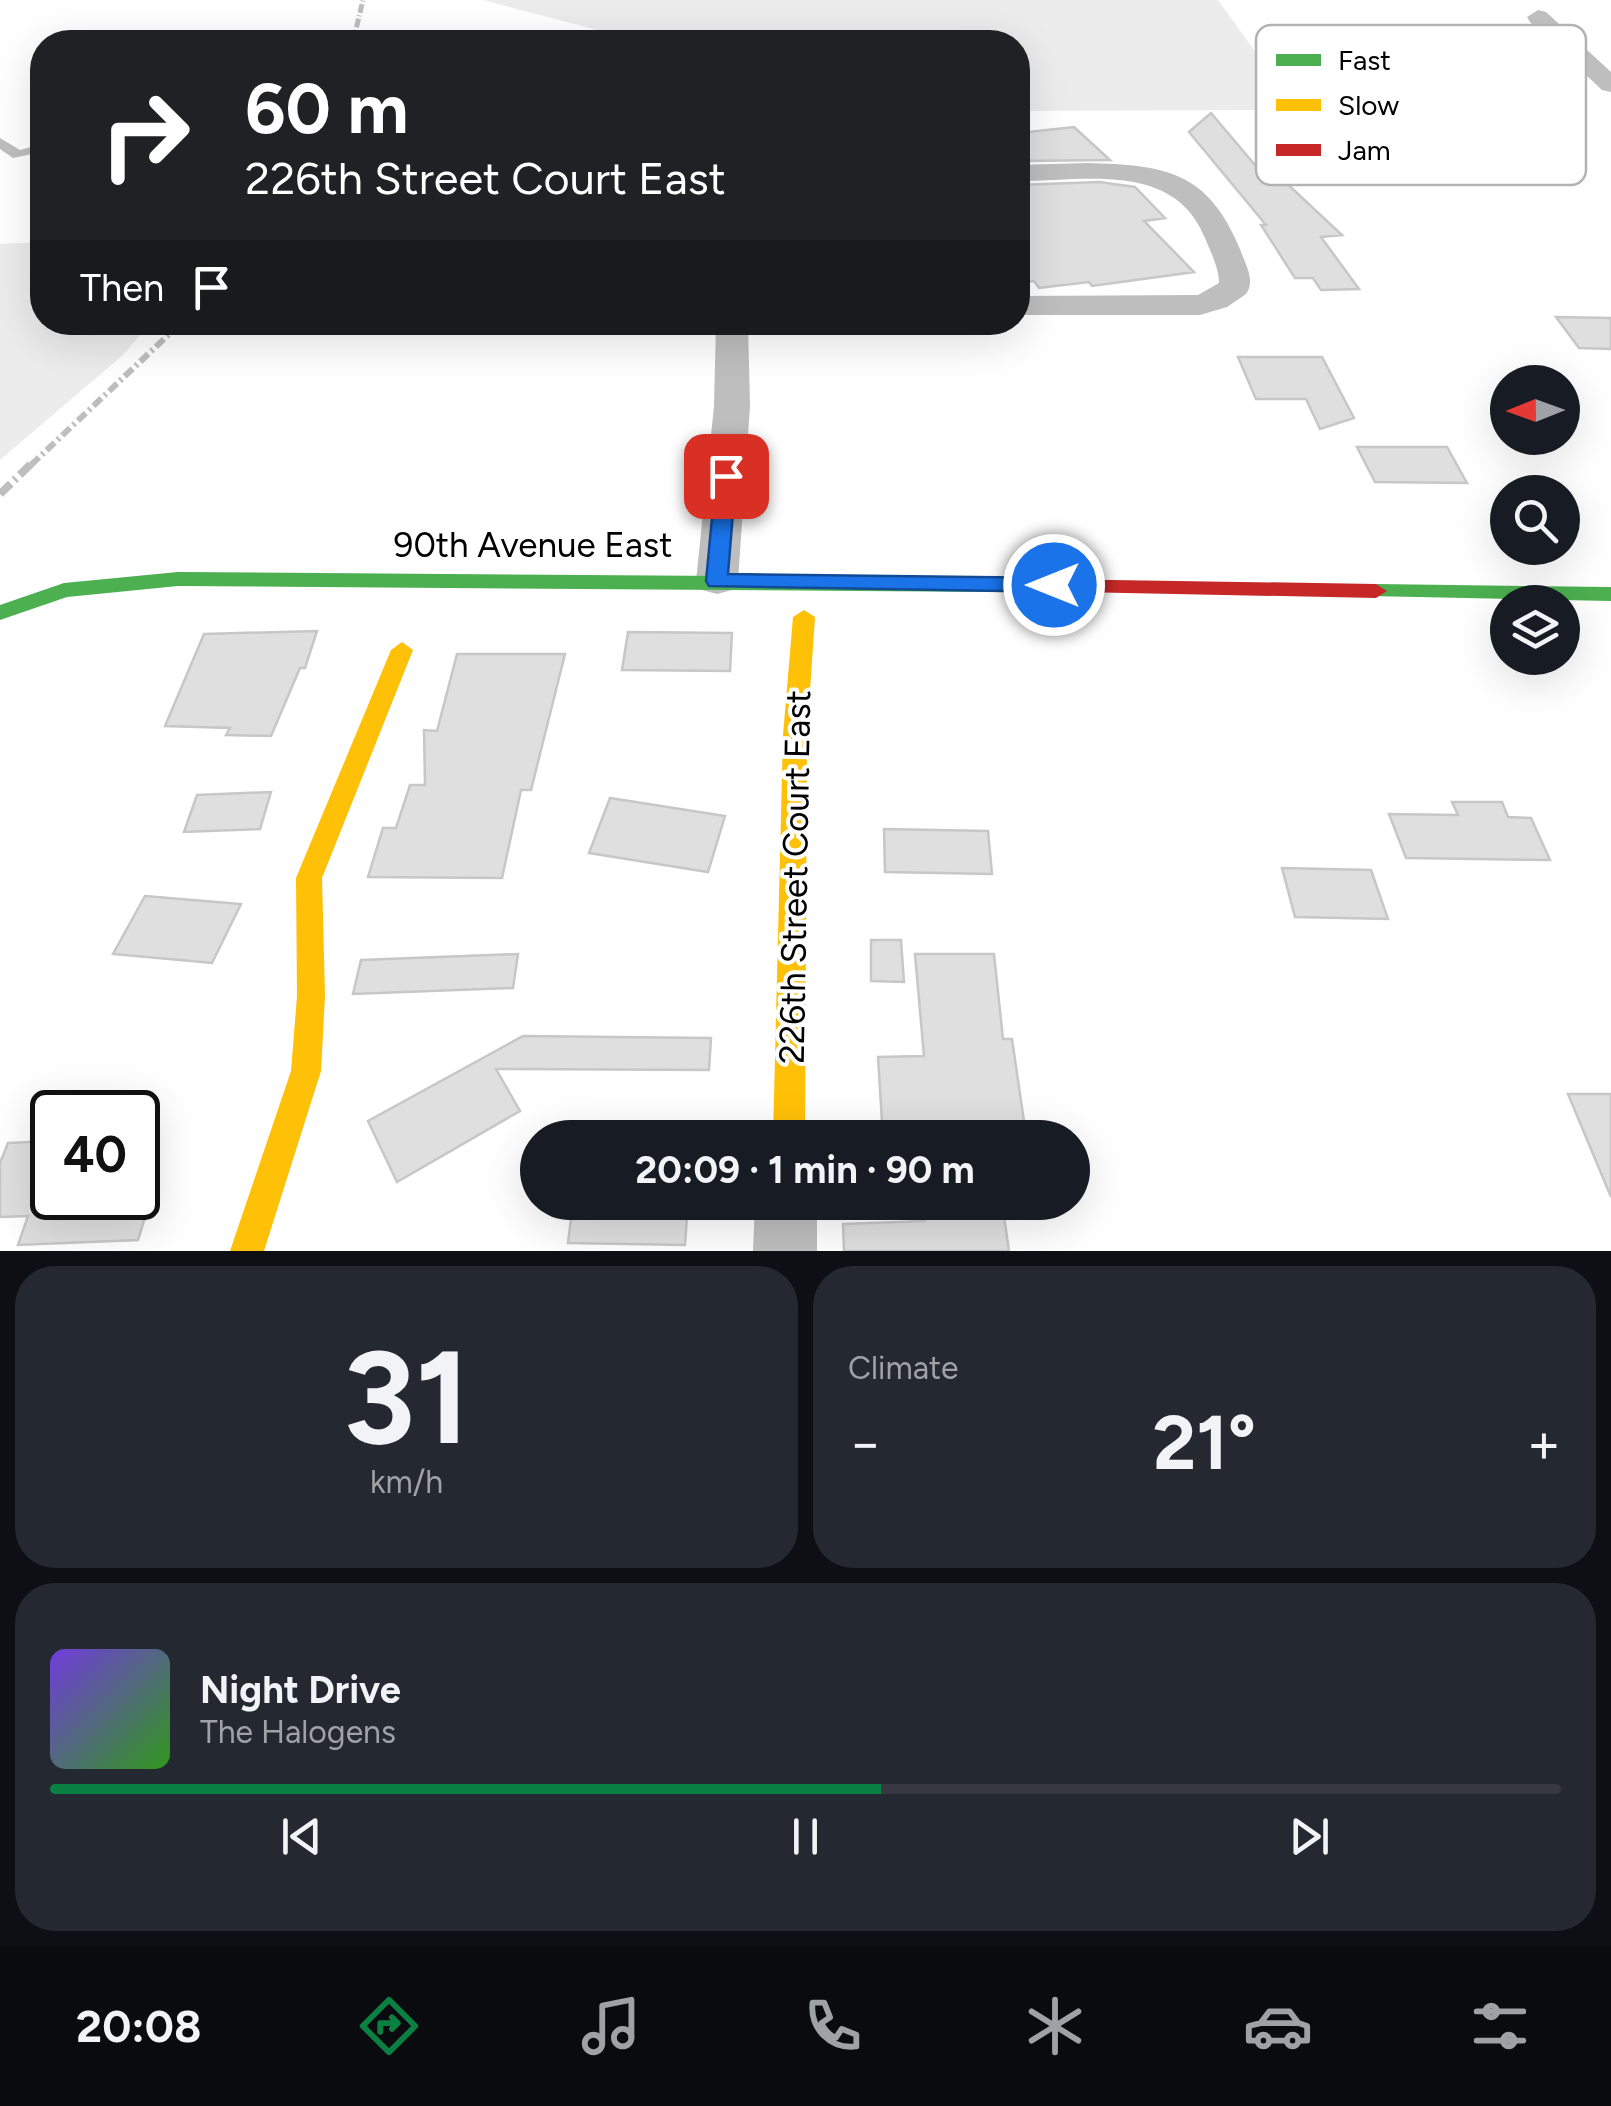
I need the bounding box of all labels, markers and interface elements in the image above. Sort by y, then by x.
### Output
legend [1256,25,1586,185]
text: Fast [1338,43,1391,77]
text: 60 m [245,66,409,151]
icon: right [80,70,210,200]
text: Slow [1338,88,1399,122]
text: Jam [1338,133,1391,167]
text: 226th Street Court East [245,151,726,205]
icon: arrive [184,260,239,315]
text: Then [80,265,164,311]
north arrow [1490,365,1580,455]
map controls [1490,365,1580,675]
pin [684,434,769,519]
icon: arrive [699,449,754,504]
button: search [1490,475,1580,565]
street label: 90th Avenue East [394,524,672,566]
position arrow [1002,533,1106,637]
button: layers [1490,585,1580,675]
street label: 226th Street Court East [771,690,819,1064]
speed limit sign: 40 [30,1090,160,1220]
text: 20:09 · 1 min · 90 m [635,1147,975,1193]
text: 31 [343,1320,470,1476]
text: Climate [848,1349,959,1387]
text: 21° [1153,1398,1256,1488]
text: − [848,1410,882,1476]
text: + [1527,1410,1561,1476]
text: km/h [370,1463,443,1501]
text: Night Drive [200,1667,401,1713]
text: The Halogens [200,1713,396,1751]
icon: previous [274,1809,329,1864]
icon: pause [778,1809,833,1864]
icon: next [1282,1809,1337,1864]
icon: directions [354,1991,424,2061]
icon: music [576,1991,646,2061]
icon: phone [798,1991,868,2061]
icon: climate [1020,1991,1090,2061]
icon: car [1243,1991,1313,2061]
icon: filters [1465,1991,1535,2061]
text: 20:08 [76,1999,202,2053]

